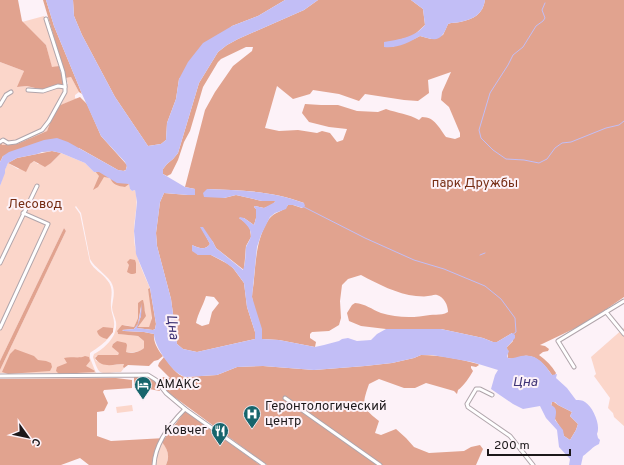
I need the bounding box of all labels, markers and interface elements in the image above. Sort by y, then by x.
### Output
park label: парк Дружбы [432,176,518,192]
park label: Лесовод [8,197,63,213]
water label: Цна [162,314,182,341]
water label: Цна [512,374,538,391]
hotel icon: АМАКС [133,375,153,400]
place label: АМАКС [156,377,200,393]
place label: Геронтологический центр [265,399,387,430]
hospital icon: Геронтологический центр [242,404,262,429]
north arrow [8,417,48,457]
restaurant icon: Ковчег [210,421,230,446]
place label: Ковчег [164,423,207,439]
scale bar [488,431,570,457]
text: С [28,435,43,449]
text: 200 m [494,438,530,454]

